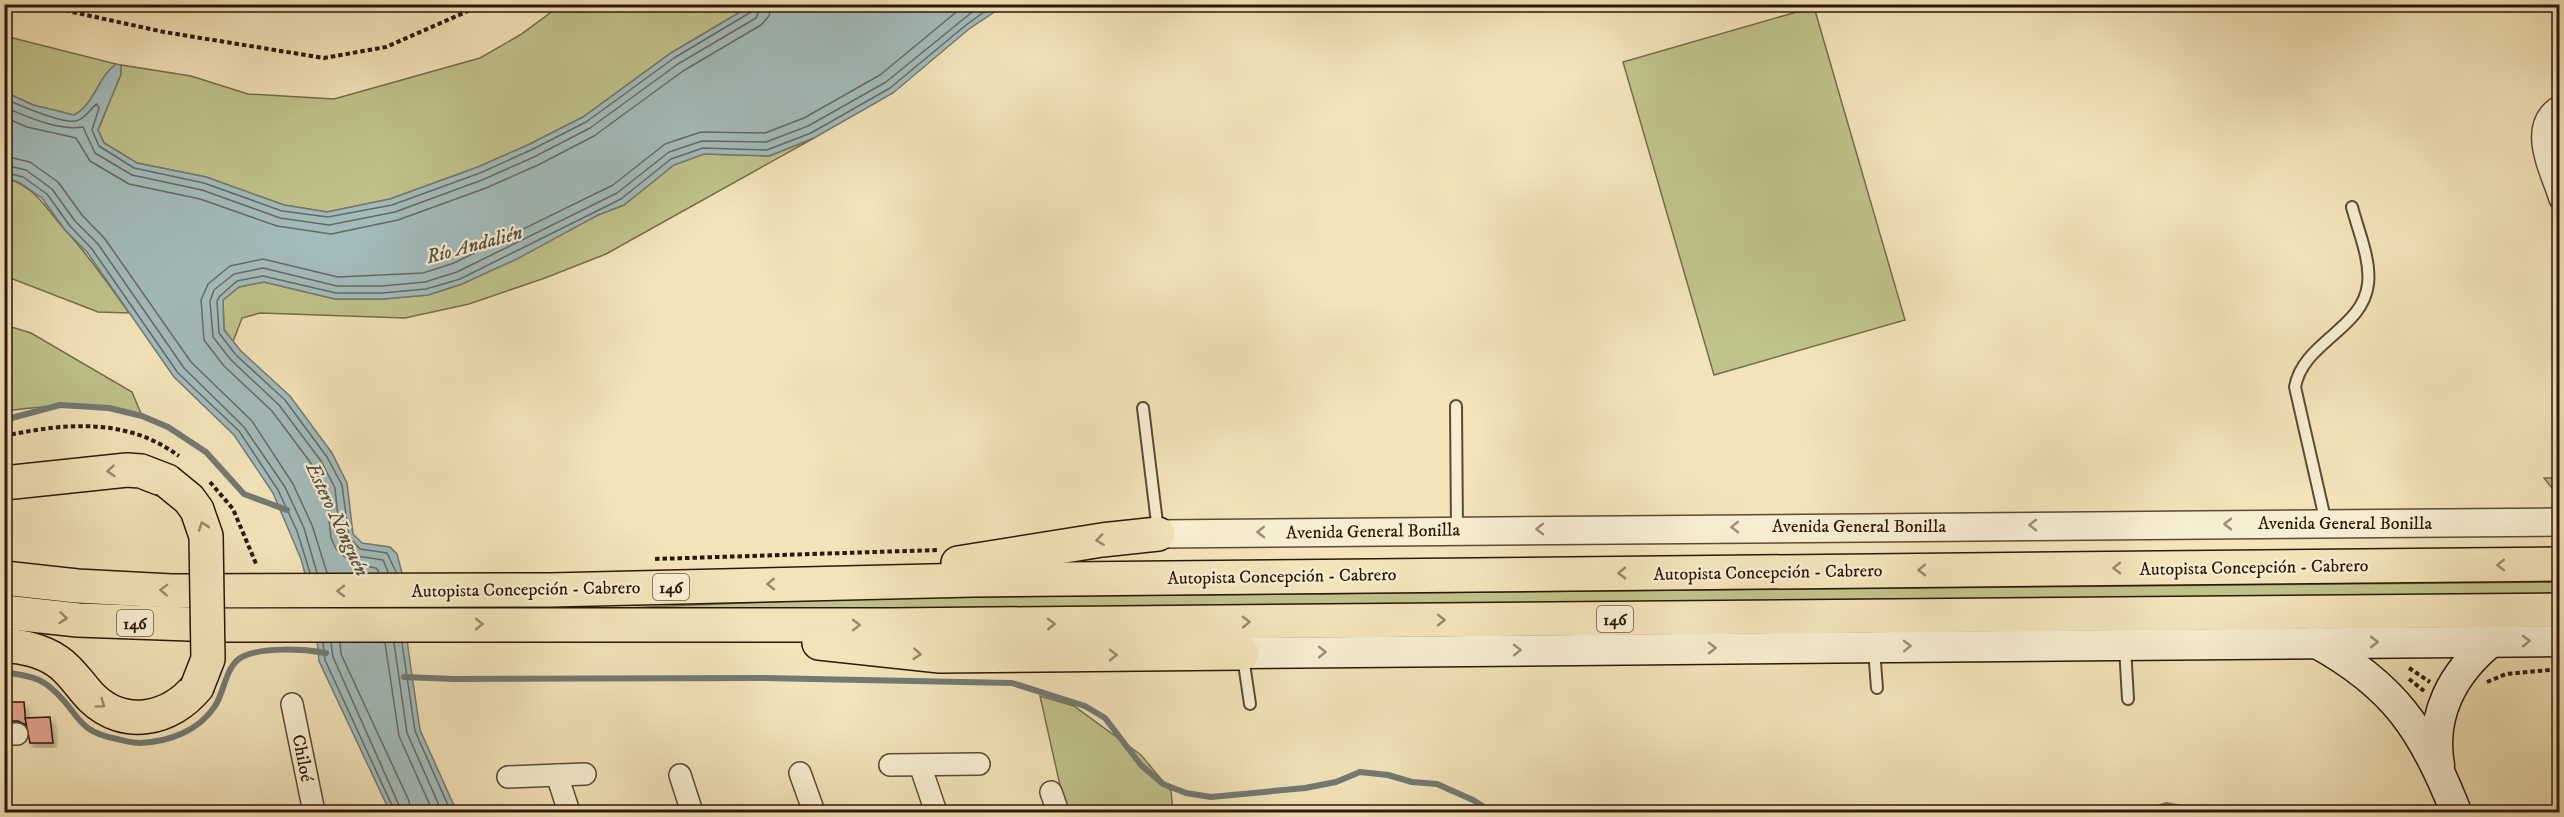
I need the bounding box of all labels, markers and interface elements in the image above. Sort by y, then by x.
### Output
water label: Río Andalién [423,221,525,271]
water label: Estero Nonguén [299,458,374,581]
one-way arrow [106,464,115,477]
street label: Avenida General Bonilla [2258,513,2432,535]
street label: Avenida General Bonilla [1772,516,1946,538]
one-way arrow [2224,518,2233,530]
street label: Avenida General Bonilla [1286,519,1461,545]
one-way arrow [2029,519,2038,531]
one-way arrow [197,521,210,532]
one-way arrow [1730,521,1739,534]
one-way arrow [1535,523,1544,535]
one-way arrow [1256,526,1265,538]
one-way arrow [1095,534,1104,546]
street label: Autopista Concepción - Cabrero [2139,555,2369,581]
one-way arrow [2497,558,2506,571]
street label: Autopista Concepción - Cabrero [1653,560,1883,586]
one-way arrow [2113,562,2122,574]
street label: Autopista Concepción - Cabrero [1167,564,1397,590]
one-way arrow [1918,564,1927,576]
one-way arrow [1618,567,1627,579]
road number: 146 [653,574,689,600]
street label: Autopista Concepción - Cabrero [411,577,641,603]
one-way arrow [766,578,775,591]
one-way arrow [160,584,169,597]
one-way arrow [337,585,346,597]
road number: 146 [1597,606,1633,632]
road number: 146 [117,610,153,636]
one-way arrow [58,612,67,624]
one-way arrow [1436,614,1445,626]
one-way arrow [1241,616,1250,628]
one-way arrow [475,618,484,630]
one-way arrow [1046,618,1055,630]
one-way arrow [851,619,860,631]
one-way arrow [2369,635,2378,648]
one-way arrow [2521,635,2530,647]
one-way arrow [1902,640,1911,652]
one-way arrow [1707,642,1716,654]
one-way arrow [1512,644,1521,656]
one-way arrow [1317,646,1326,659]
one-way arrow [912,647,922,660]
one-way arrow [1109,649,1118,661]
one-way arrow [94,697,105,708]
street label: Chiloé [287,733,317,784]

